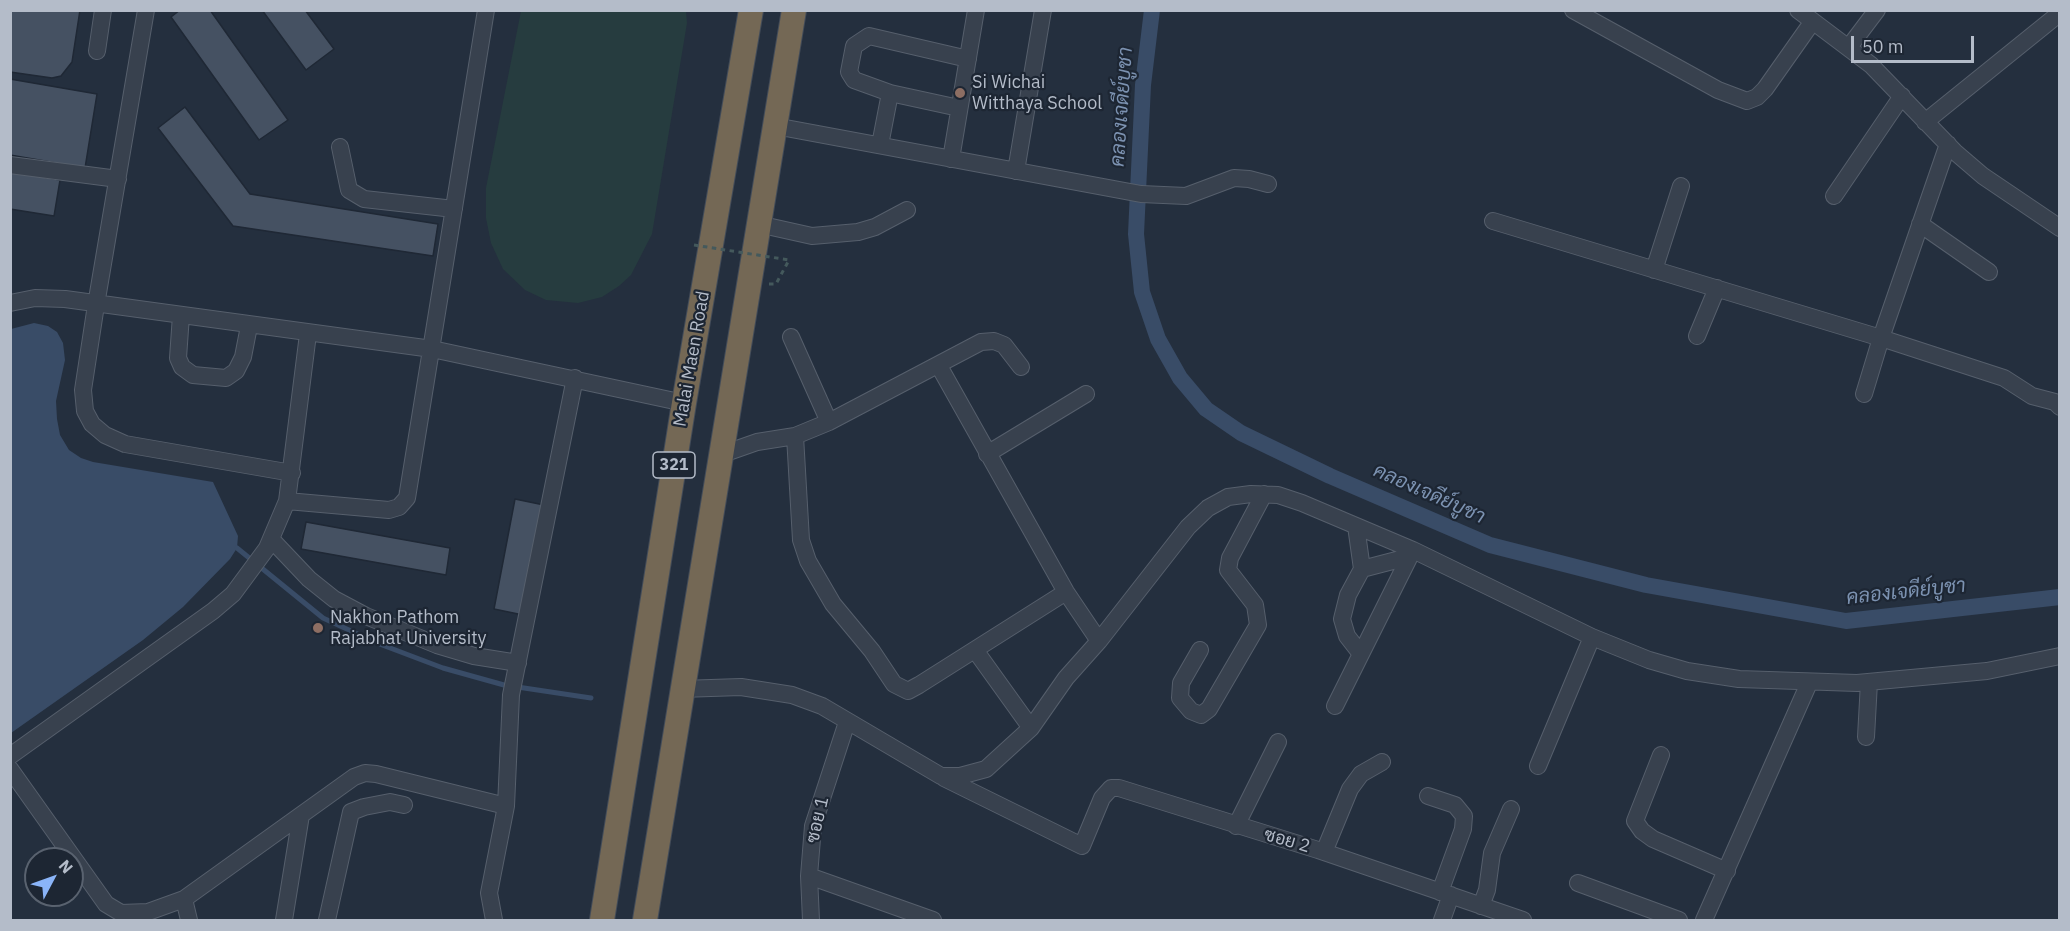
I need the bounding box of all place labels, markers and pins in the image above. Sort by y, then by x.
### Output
place label: Si Wichai Witthaya School [972,72,1102,115]
marker: Si Wichai Witthaya School [953,86,967,100]
place label: Nakhon Pathom Rajabhat University [330,607,487,650]
marker: Nakhon Pathom Rajabhat University [311,621,325,635]

